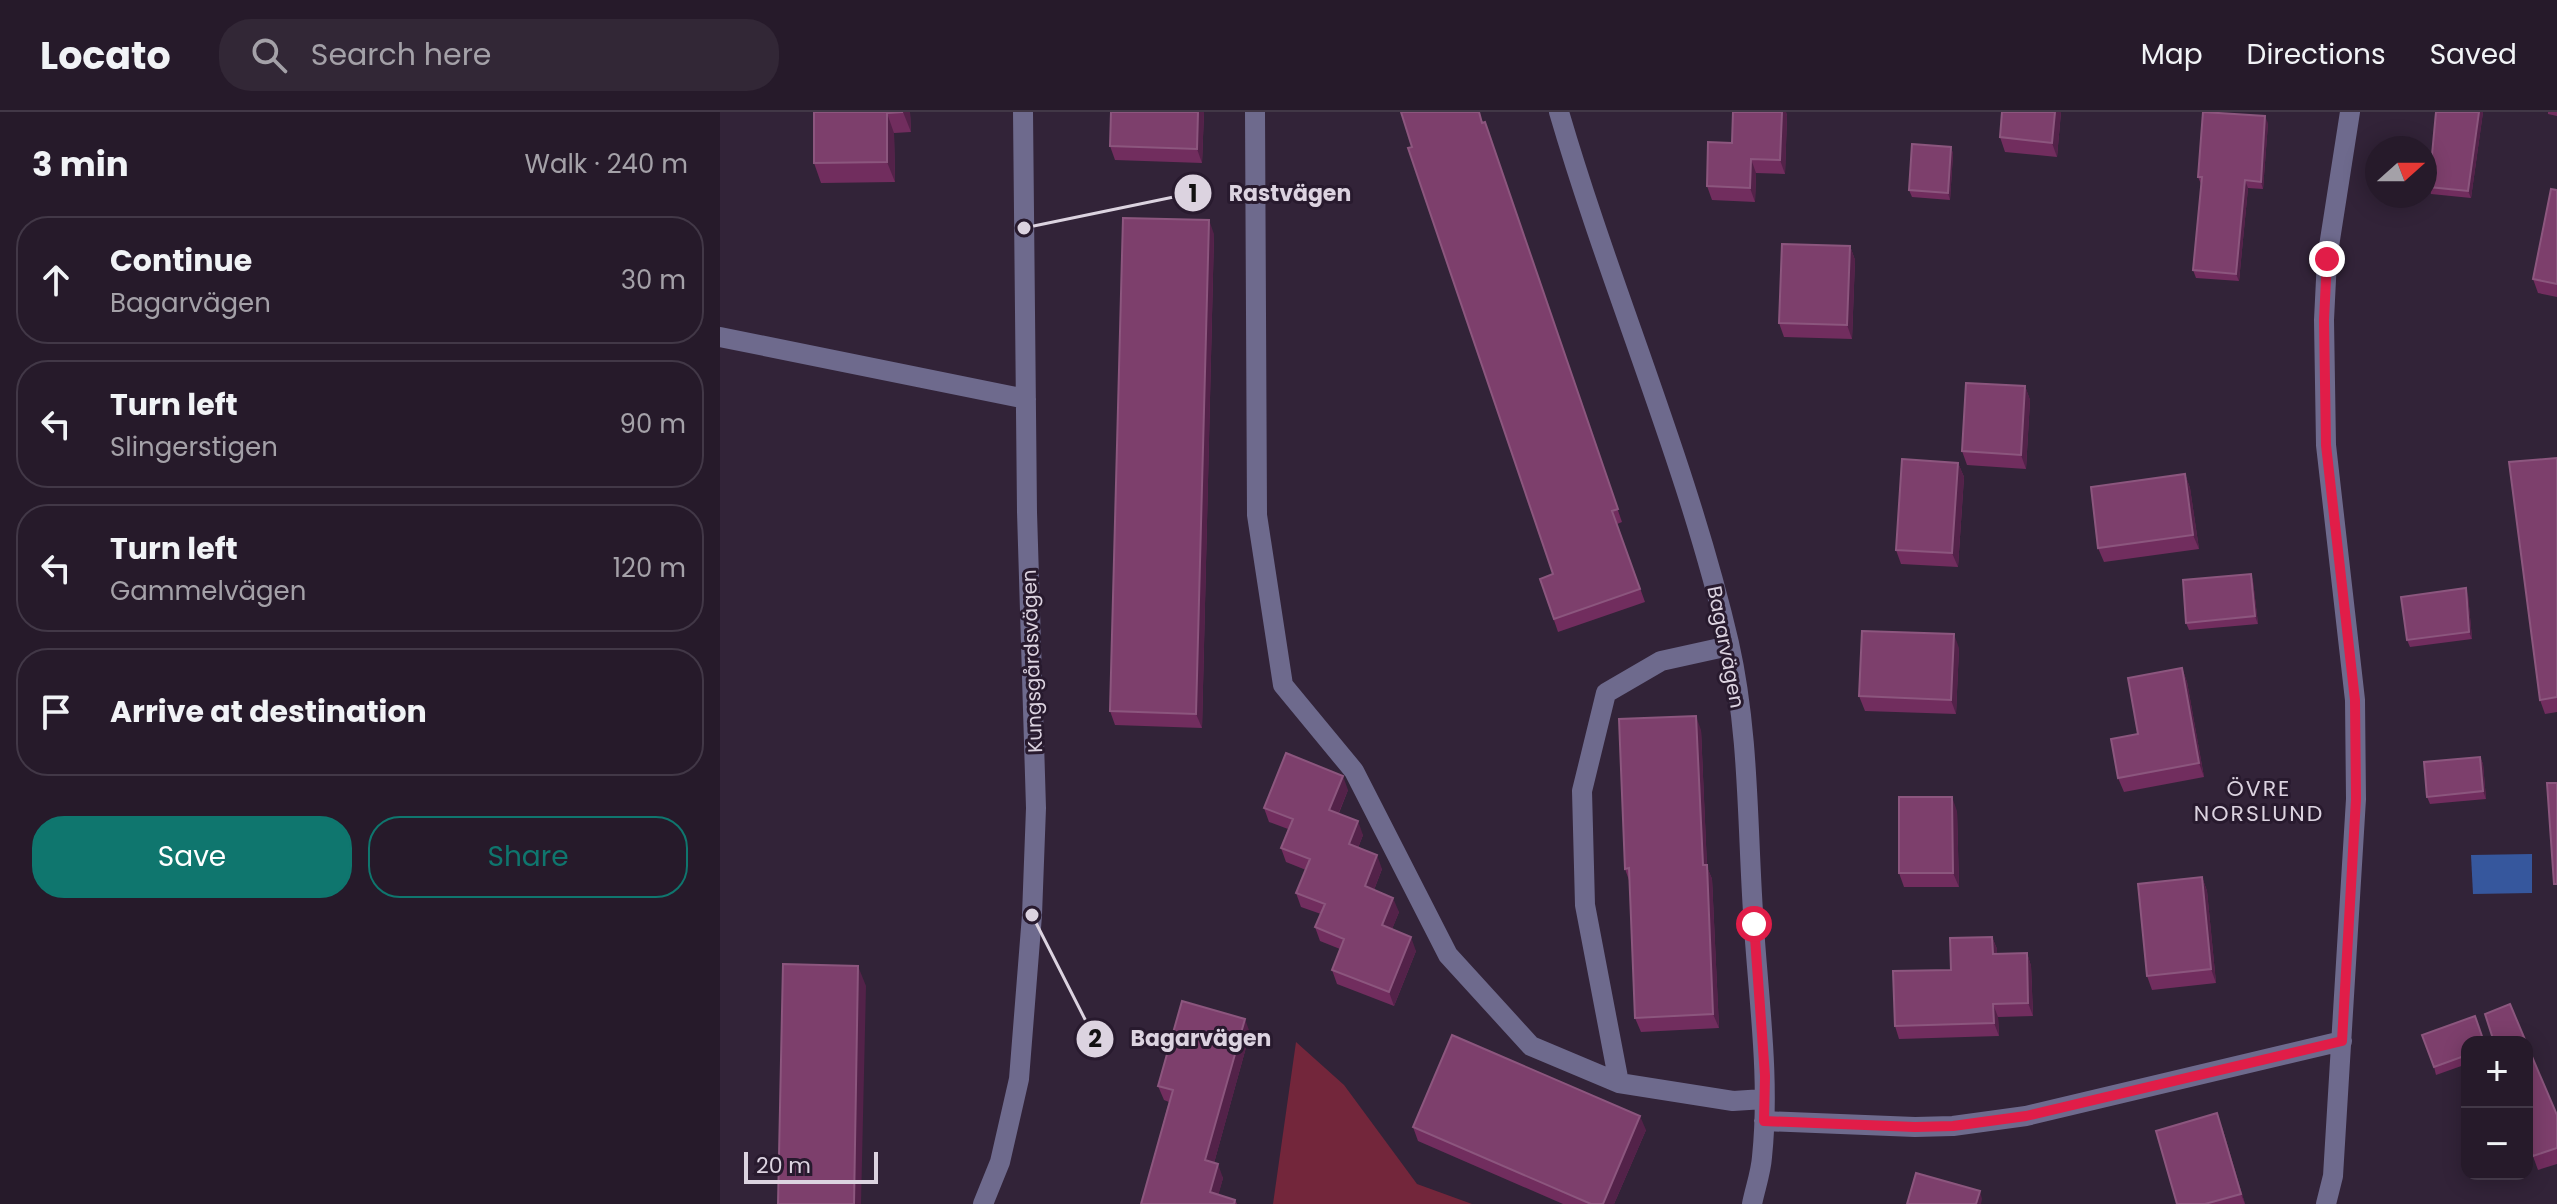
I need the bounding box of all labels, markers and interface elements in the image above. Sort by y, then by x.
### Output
search box [219,19,779,91]
text: Locato [40,29,171,82]
icon: search [247,33,291,77]
text: Search here [311,33,491,76]
text: Map [2141,35,2203,74]
text: Directions [2247,35,2386,74]
text: Saved [2430,35,2517,74]
north arrow [2365,136,2437,208]
text: 3 min [32,140,129,188]
text: Walk · 240 m [525,146,688,182]
callout: Rastvägen [1173,170,1367,216]
text: 1 [1188,177,1198,210]
text: Rastvägen [1229,178,1351,209]
text: Continue [110,239,252,282]
route end [2309,241,2345,277]
icon: ahead [34,258,78,302]
text: 30 m [621,262,686,298]
text: Bagarvägen [110,285,271,321]
text: Turn left [110,383,238,426]
icon: left [34,402,78,446]
text: 90 m [620,406,686,442]
text: Slingerstigen [110,429,278,465]
text: Turn left [110,527,238,570]
icon: left [34,546,78,590]
text: 120 m [613,550,686,586]
street label: Kungsgårdsvägen [1015,569,1049,753]
text: Gammelvägen [110,573,306,609]
street label: Bagarvägen [1700,584,1752,710]
icon: arrive [34,690,78,734]
text: Arrive at destination [110,690,427,733]
district label: ÖVRE NORSLUND [2194,773,2324,829]
button: Save [32,816,352,898]
button: Share [368,816,688,898]
route start [1736,906,1772,942]
callout: Bagarvägen [1075,1016,1288,1062]
text: 2 [1088,1022,1102,1055]
text: Bagarvägen [1131,1023,1271,1054]
map controls [2461,1036,2533,1180]
button: + [2461,1036,2533,1108]
button: − [2461,1108,2533,1180]
scale bar [744,1148,878,1184]
text: 20 m [756,1150,811,1181]

